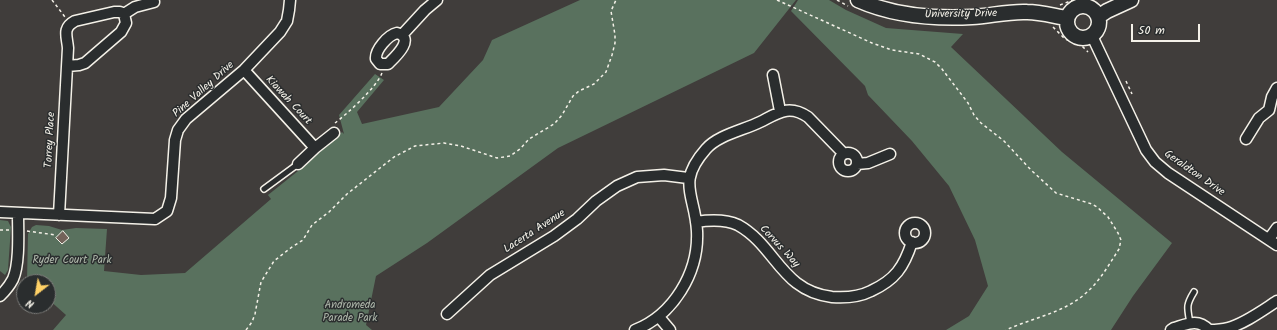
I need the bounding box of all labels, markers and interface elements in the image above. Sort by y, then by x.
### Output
street label: University Drive [925,8,997,22]
scale bar [1133,16,1202,42]
text: 50 m [1138,21,1165,40]
street label: Pine Valley Drive [171,59,237,121]
street label: Kiawah Court [262,74,314,128]
street label: Torrey Place [43,112,59,168]
street label: Geraldton Drive [1161,148,1227,200]
street label: Lacerta Avenue [502,207,568,257]
street label: Corvus Way [756,223,802,271]
park label: Ryder Court Park [32,254,112,268]
north arrow [16,274,56,314]
text: N [23,294,38,313]
park label: Andromeda Parade Park [323,299,377,325]

